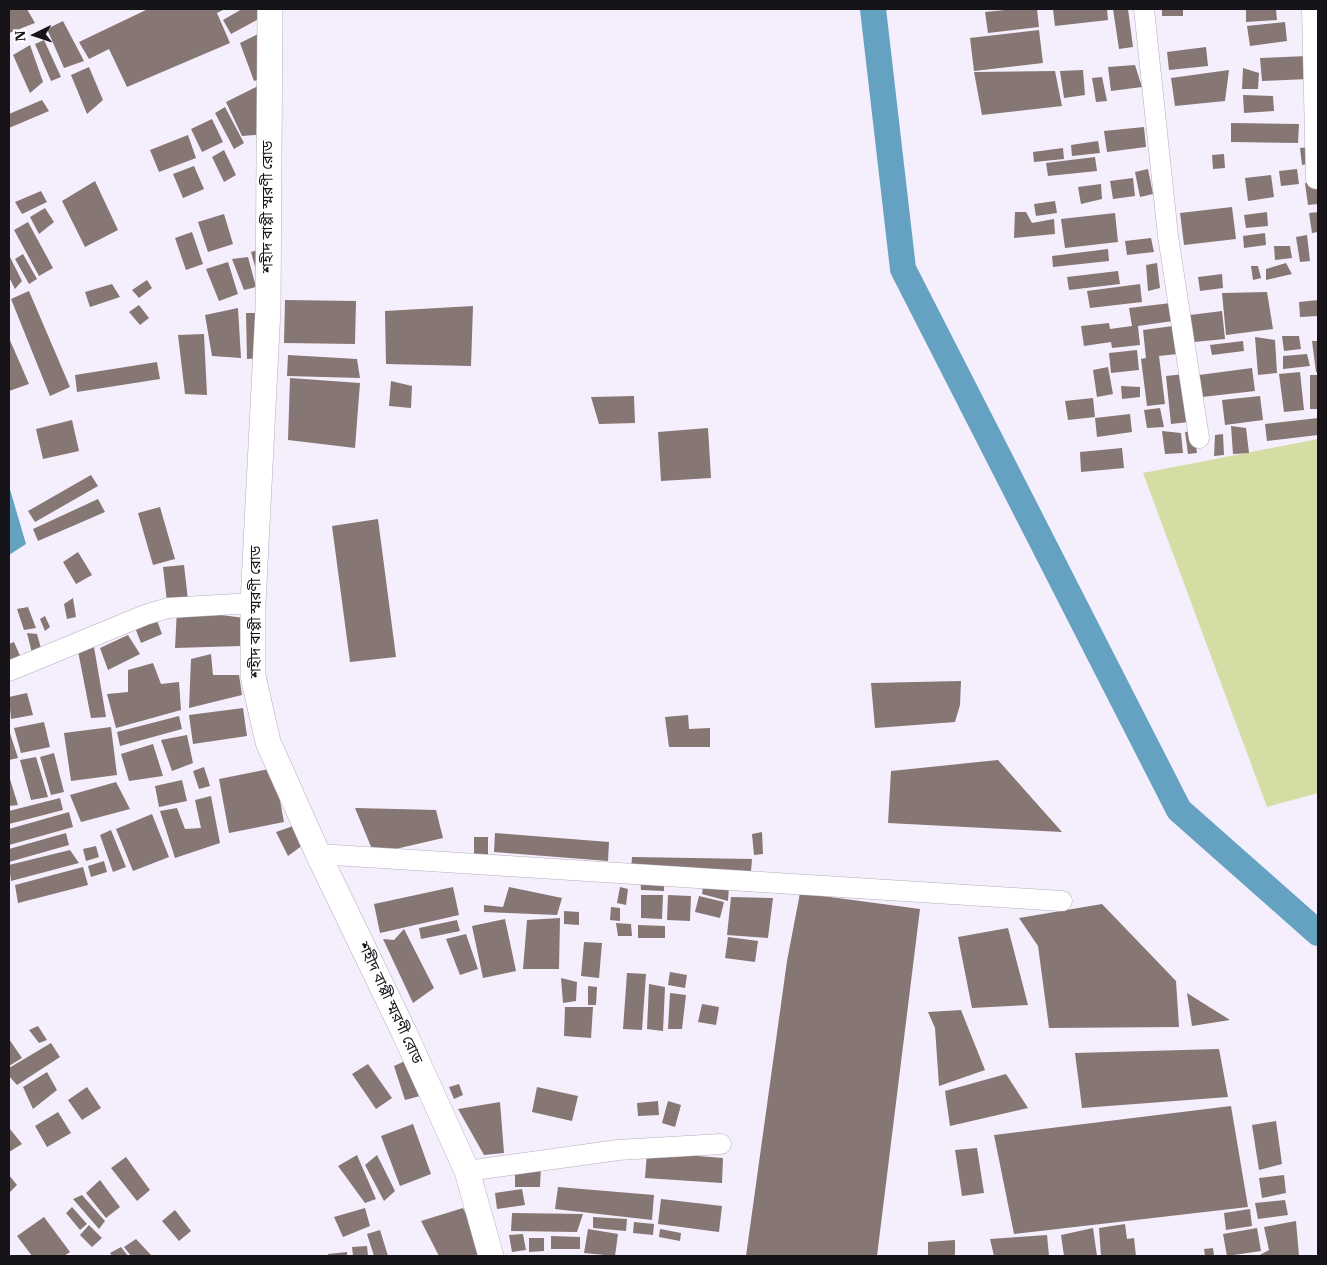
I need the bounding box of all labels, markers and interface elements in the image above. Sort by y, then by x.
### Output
north arrow [10,10,60,60]
text: N [11,30,29,42]
street label: শহীদ বাপ্পী স্মরণী রোড [259,141,277,273]
street label: শহীদ বাপ্পী স্মরণী রোড [247,546,265,678]
street label: শহীদ বাপ্পী স্মরণী রোড [354,939,426,1067]

